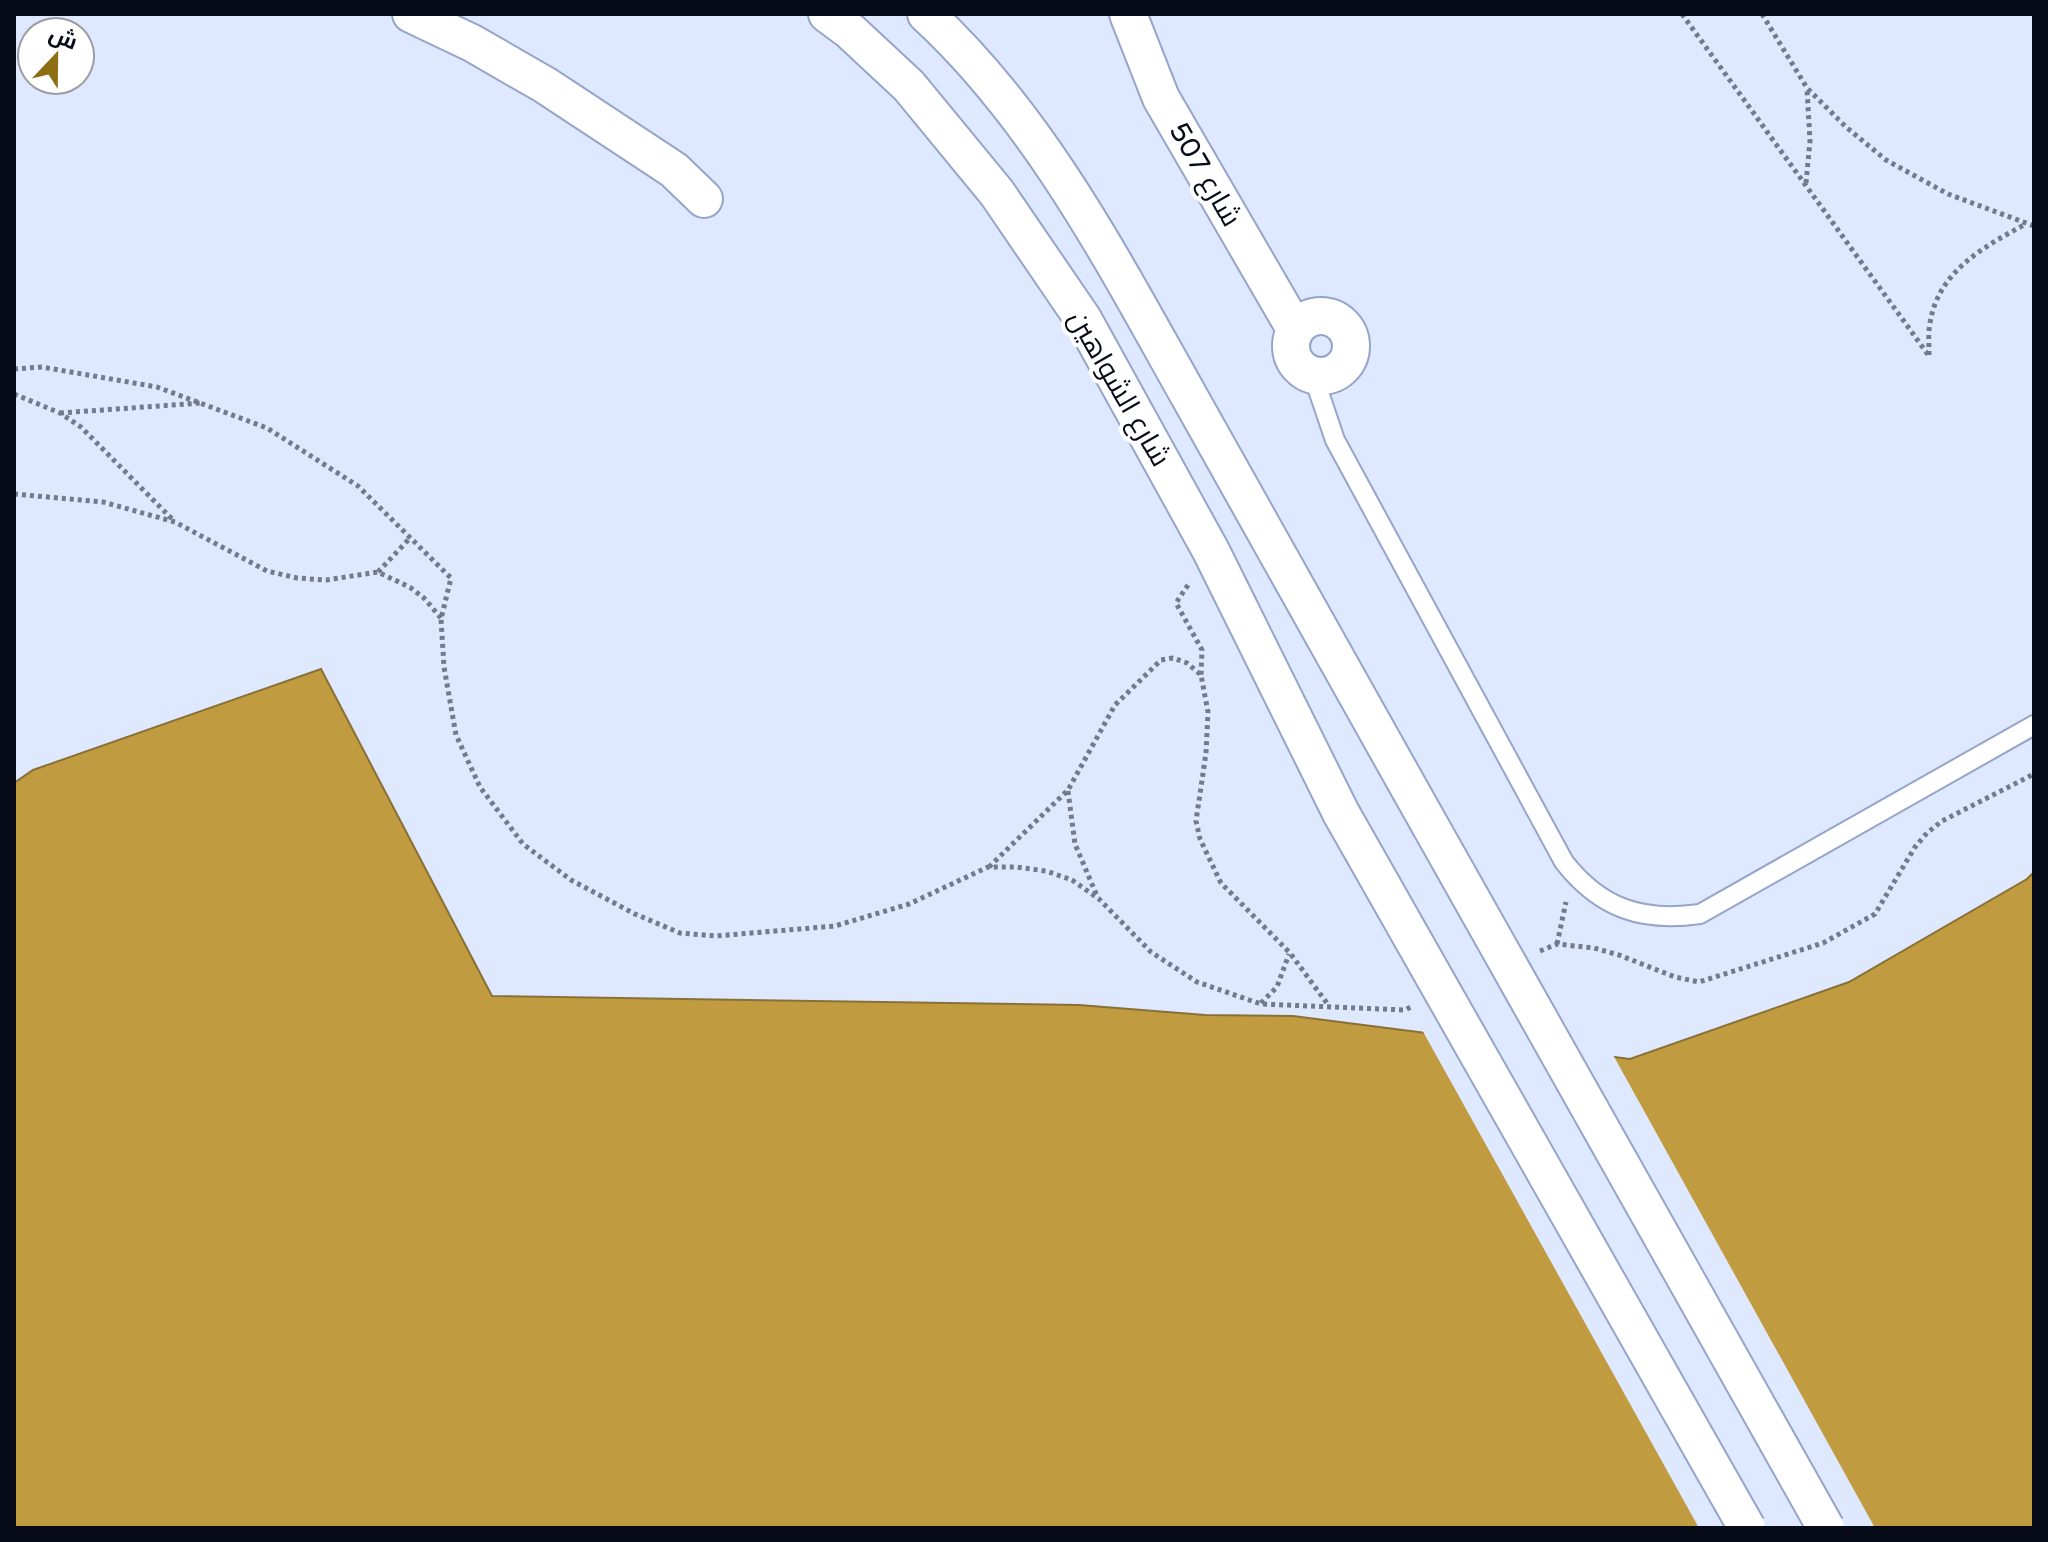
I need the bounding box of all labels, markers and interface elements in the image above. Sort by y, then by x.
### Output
north arrow [16,16,96,96]
text: ش [45,21,81,56]
street label: شارع 507 [1161,117,1248,233]
street label: شارع الشواهين [1060,304,1178,473]

